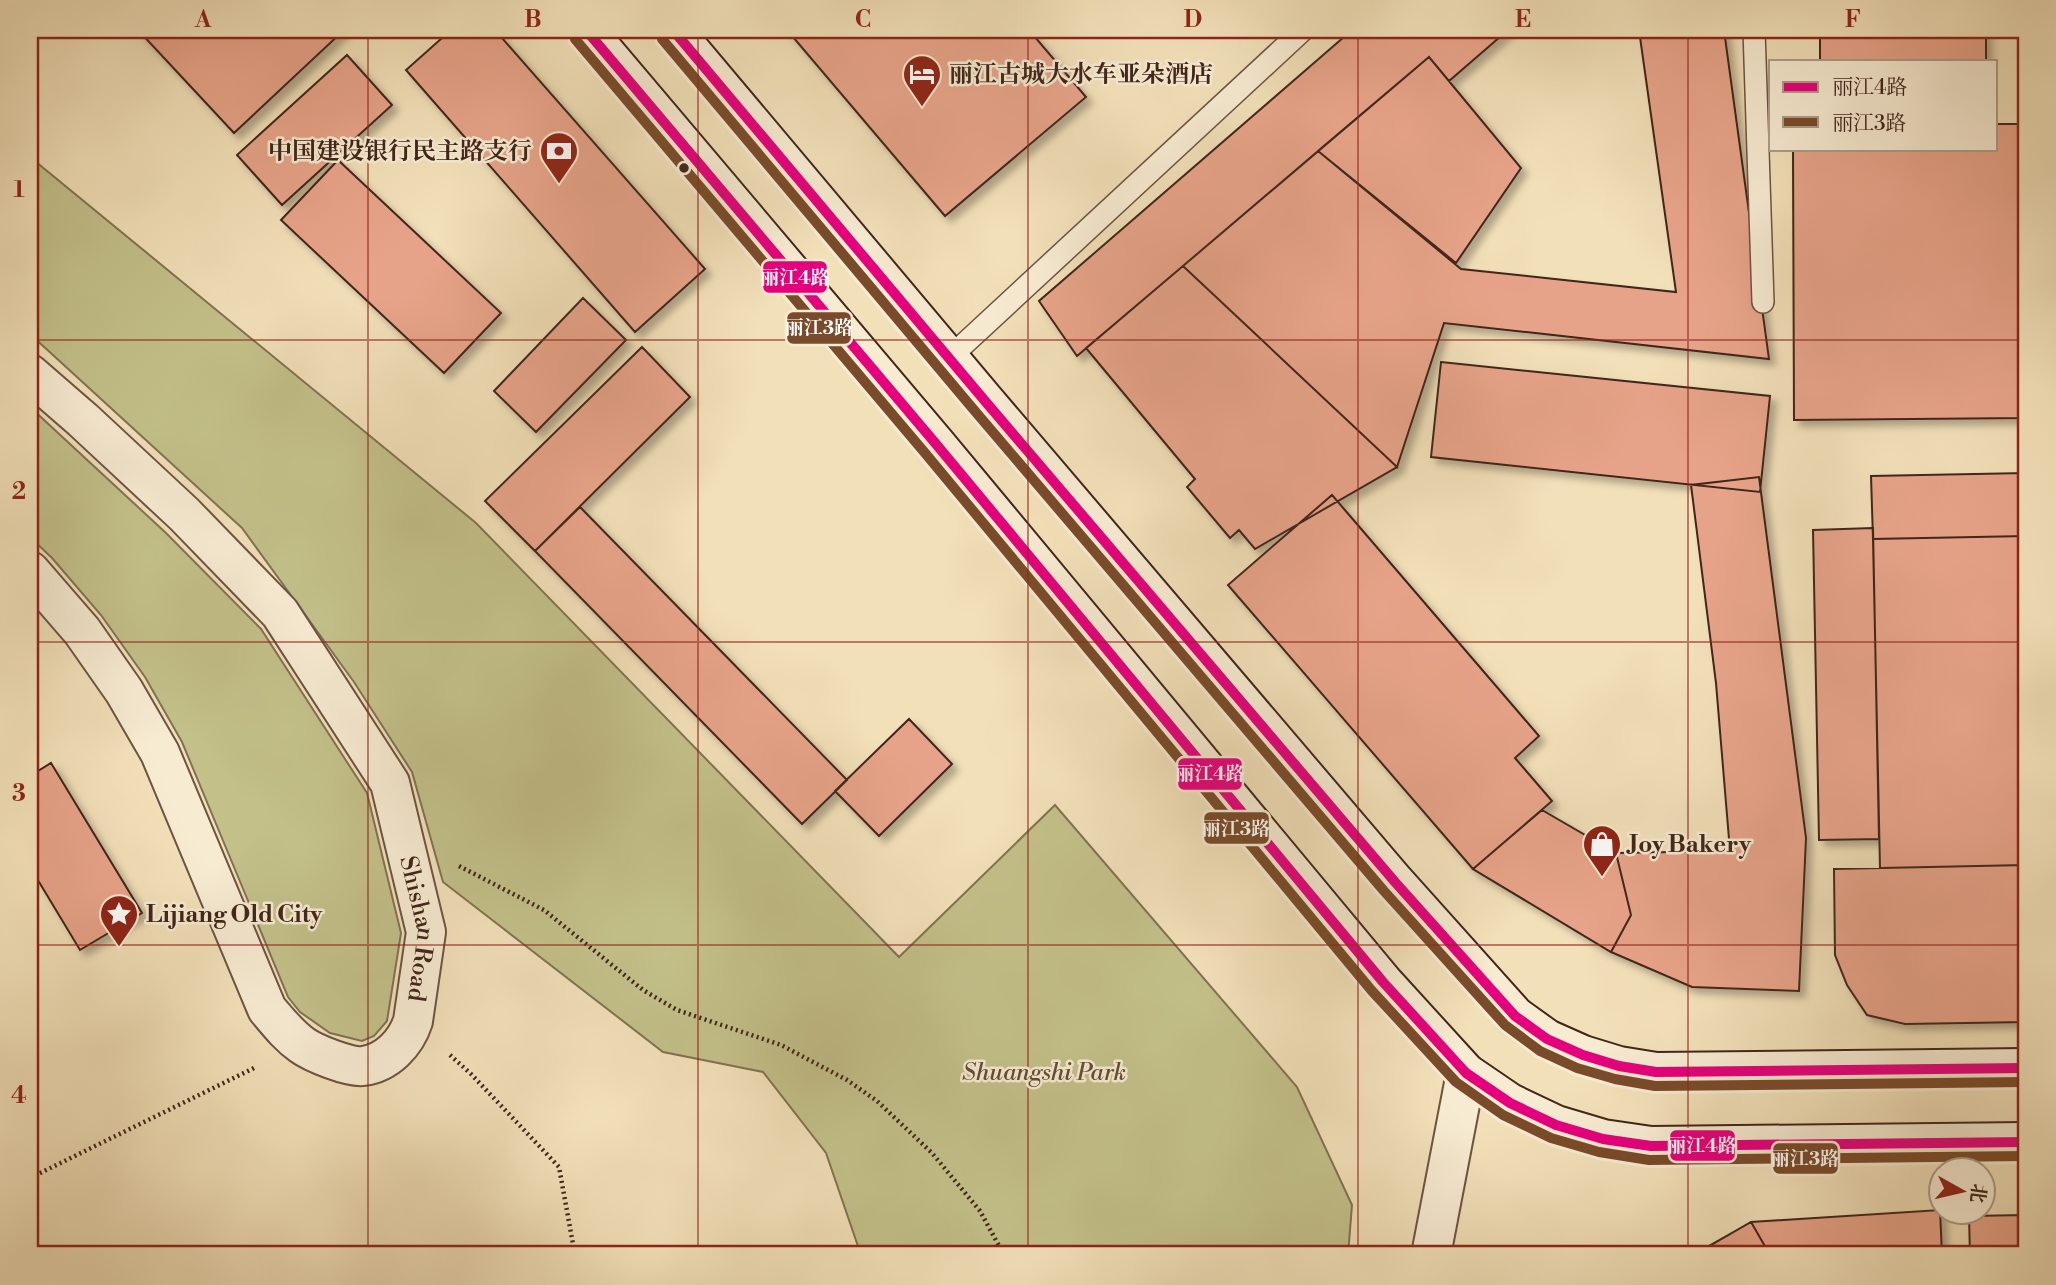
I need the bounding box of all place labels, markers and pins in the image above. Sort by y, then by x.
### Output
hotel icon: 丽江古城大水车亚朵酒店 [901,53,943,108]
place label: 丽江古城大水车亚朵酒店 [949,60,1213,90]
bank icon: 中国建设银行民主路支行 [538,130,580,185]
place label: 中国建设银行民主路支行 [268,137,532,167]
unlabelled marker [677,161,691,175]
shop icon: Joy Bakery [1581,823,1623,878]
place label: Joy Bakery [1626,830,1752,860]
place icon: Lijiang Old City [98,893,140,948]
place label: Lijiang Old City [146,900,323,930]

